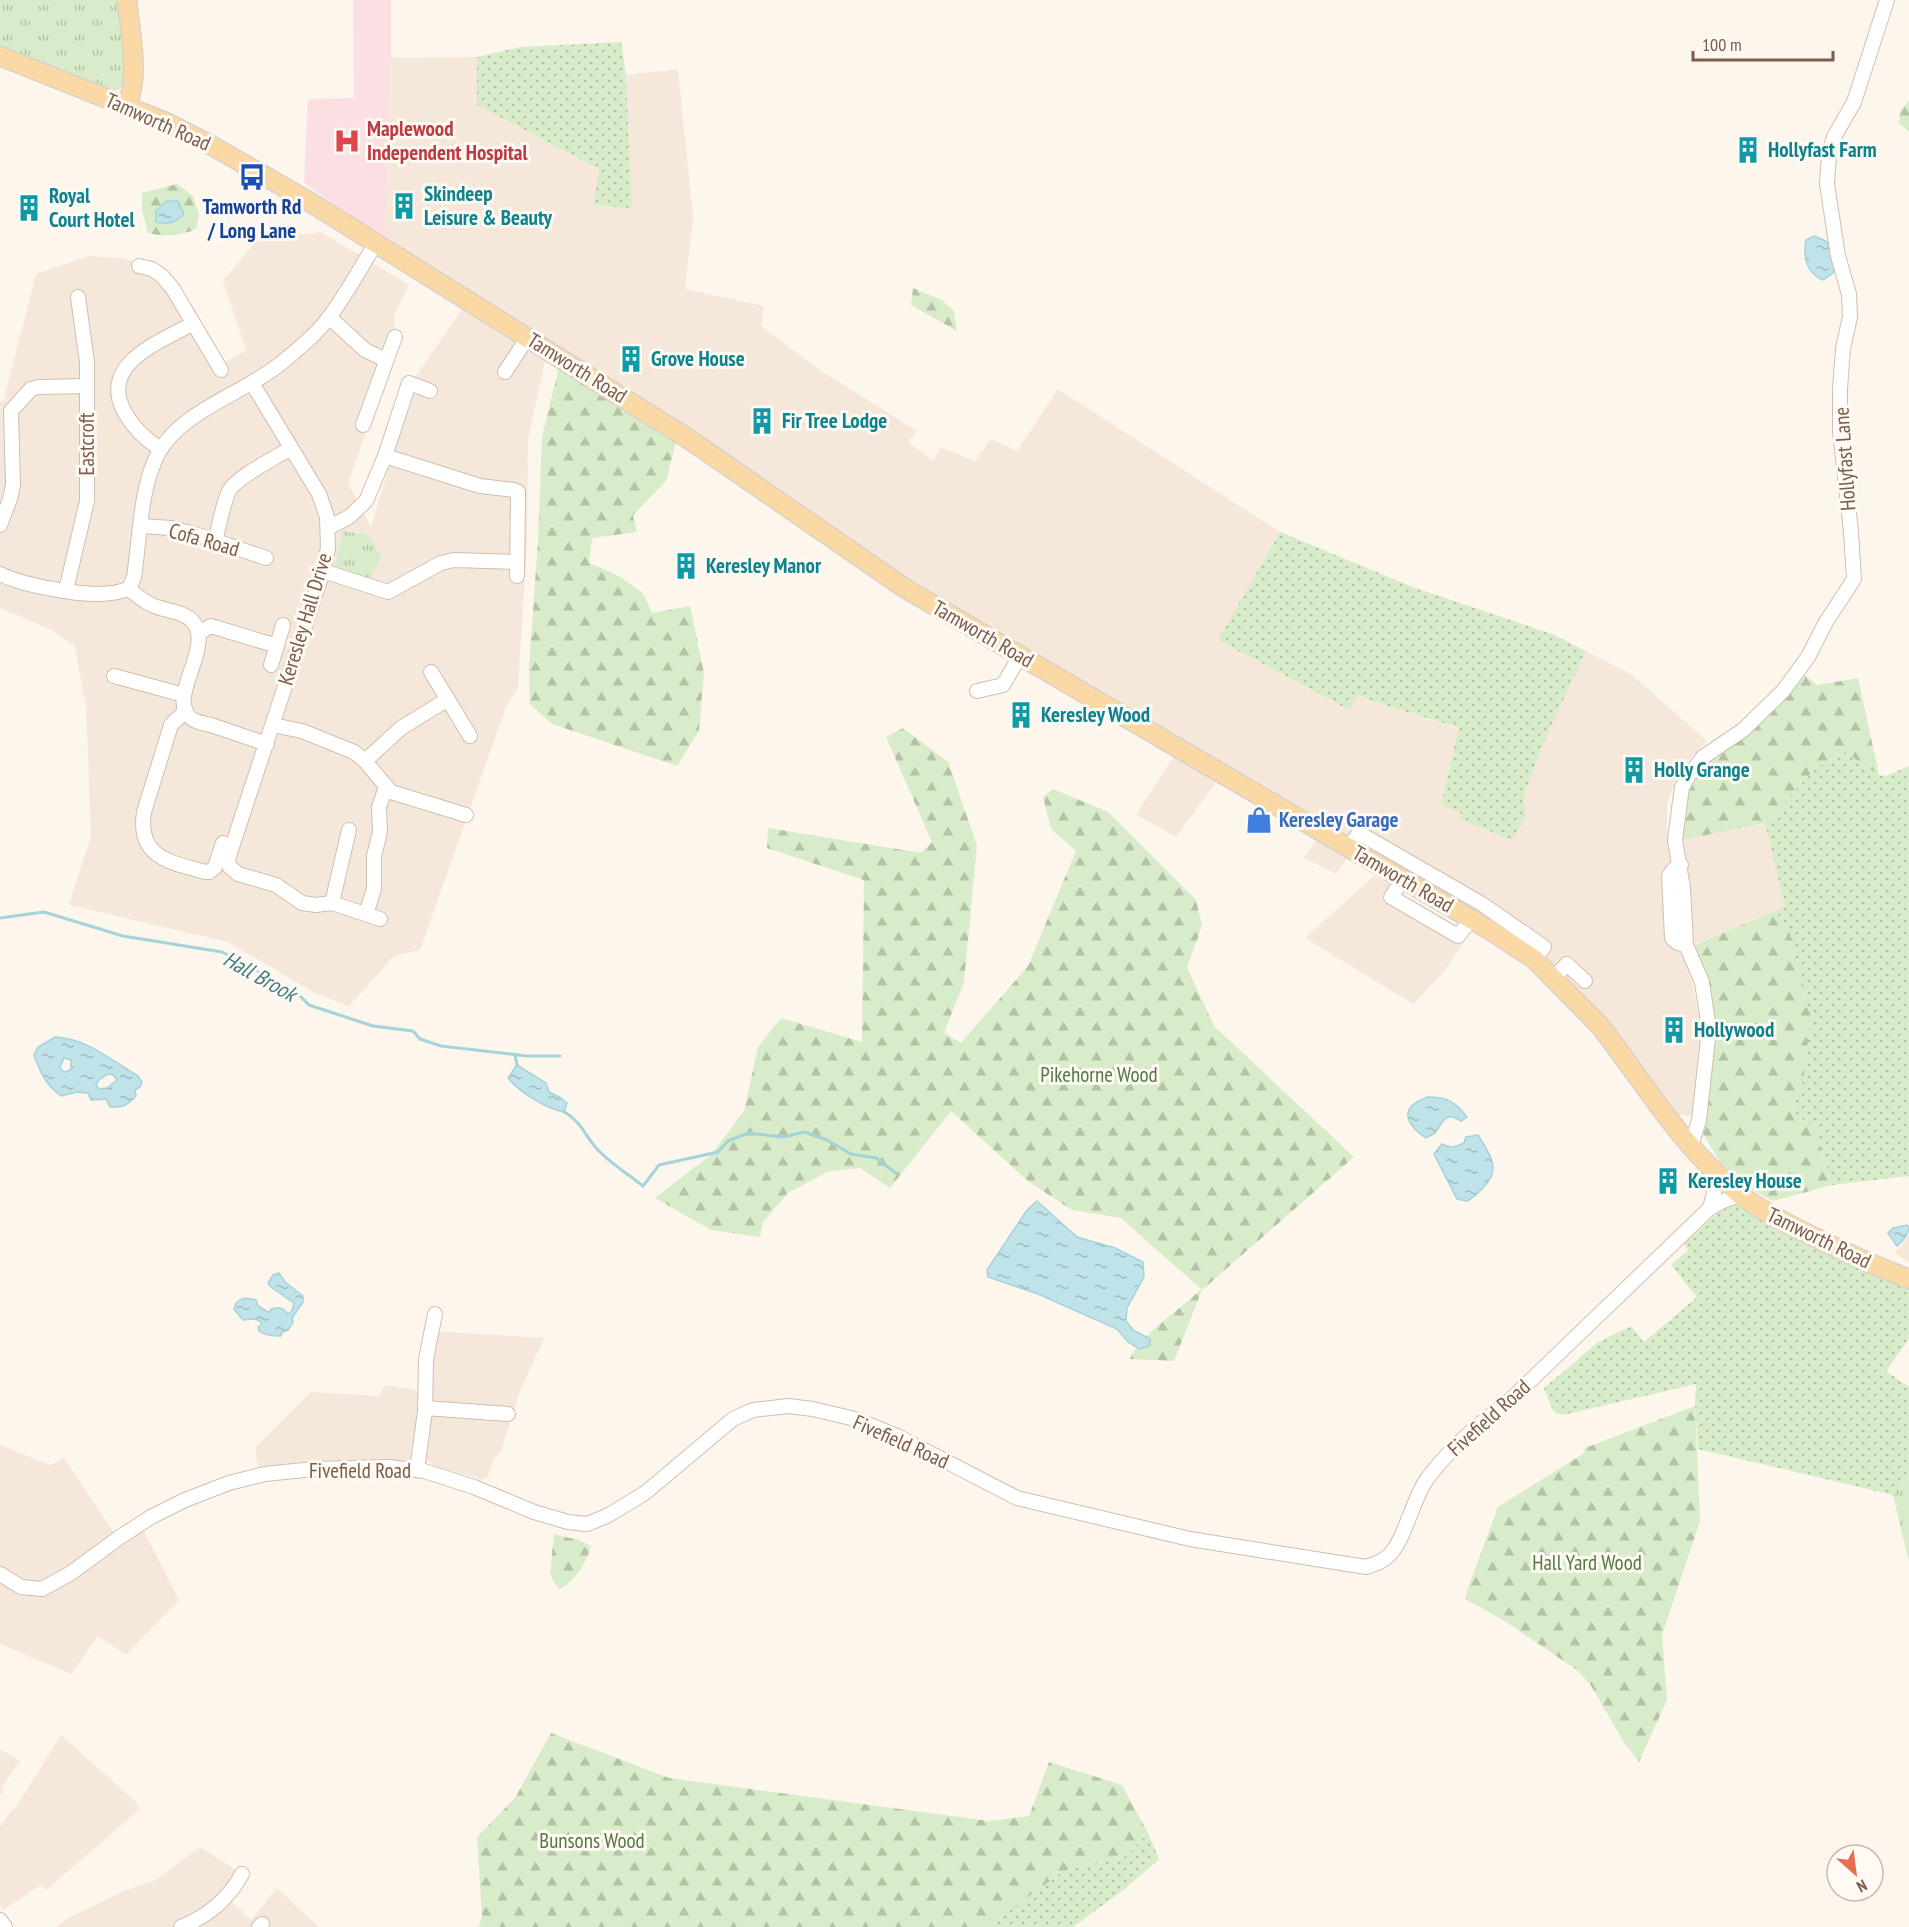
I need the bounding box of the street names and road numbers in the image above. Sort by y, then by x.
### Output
street label: Tamworth Road [101,86,215,157]
street label: Tamworth Road [522,326,632,409]
street label: Hollyfast Lane [1827,406,1862,512]
street label: Eastcroft [73,412,100,476]
street label: Cofa Road [166,517,242,562]
street label: Keresley Hall Drive [272,550,337,688]
street label: Tamworth Road [928,594,1039,673]
street label: Tamworth Road [1348,839,1459,918]
street label: Tamworth Road [1763,1201,1876,1274]
street label: Fivefield Road [1442,1373,1536,1462]
street label: Fivefield Road [849,1408,953,1475]
street label: Fivefield Road [309,1457,411,1484]

